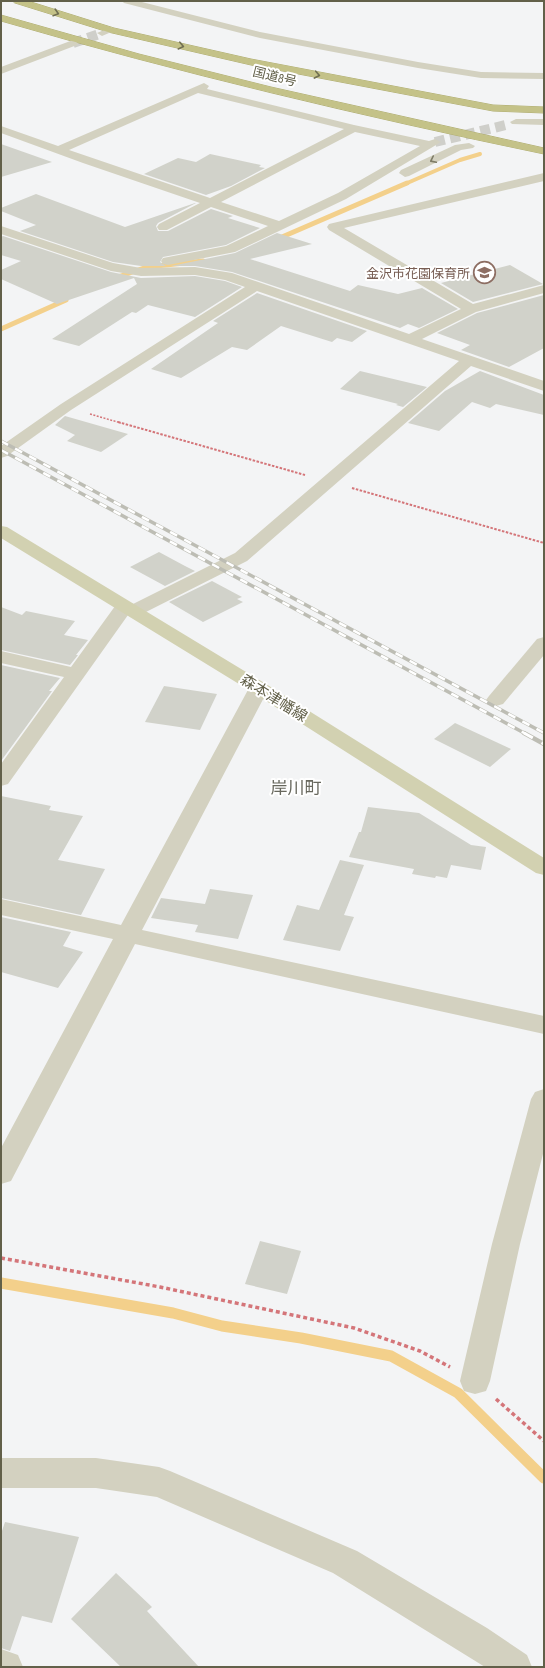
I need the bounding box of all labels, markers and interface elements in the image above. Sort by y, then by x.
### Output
one-way arrow [52,8,59,16]
one-way arrow [178,41,184,49]
street label: 国道8号 [251,64,298,90]
one-way arrow [313,70,320,78]
one-way arrow [430,155,438,163]
school or university icon: 金沢市花園保育所 [472,260,498,286]
place label: 金沢市花園保育所 [366,266,470,282]
street label: 森本津幡線 [237,670,311,726]
district label: 岸川町 [271,779,322,799]

